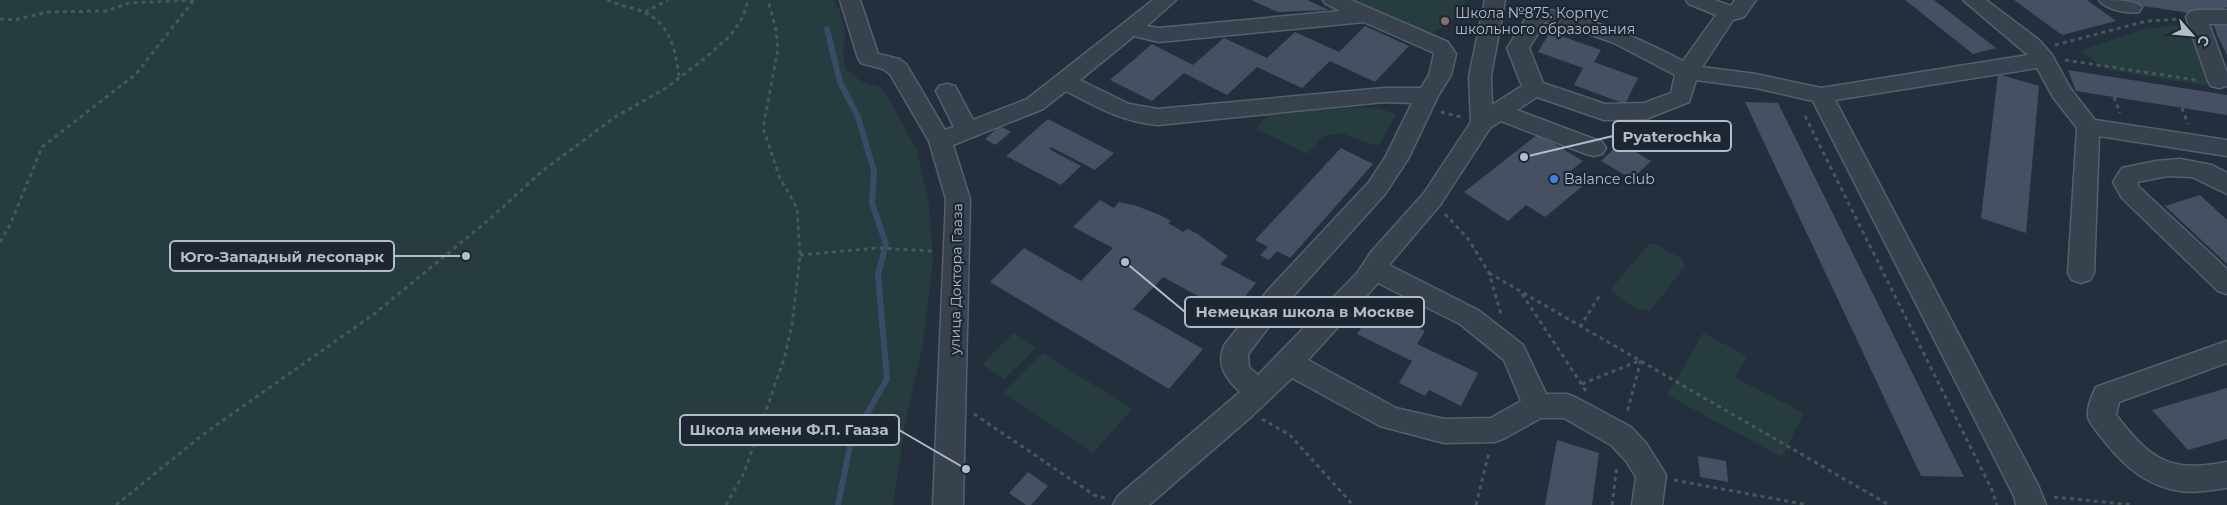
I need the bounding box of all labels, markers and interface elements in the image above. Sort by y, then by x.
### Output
place label: Школа №875. Корпус школьного образования [1455,4,1635,38]
north arrow [2167,10,2217,60]
marker: Школа №875. Корпус школьного образования [1439,15,1451,27]
text: С [2193,32,2214,50]
callout: Pyaterochka [1613,121,1731,151]
text: Pyaterochka [1623,127,1721,146]
place label: Balance club [1564,170,1655,188]
marker: Balance club [1548,173,1560,185]
street label: улица Доктора Гааза [946,203,966,356]
callout: Юго-Западный лесопарк [170,241,394,271]
text: Юго-Западный лесопарк [180,247,384,266]
callout: Немецкая школа в Москве [1185,297,1424,327]
text: Немецкая школа в Москве [1196,302,1414,321]
callout: Школа имени Ф.П. Гааза [680,415,899,445]
text: Школа имени Ф.П. Гааза [689,420,889,439]

